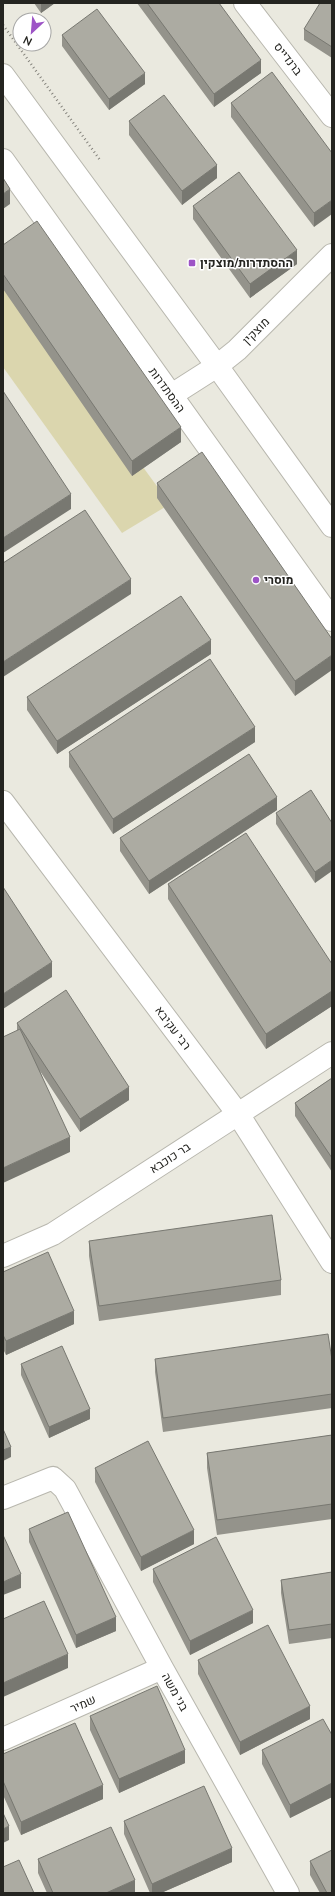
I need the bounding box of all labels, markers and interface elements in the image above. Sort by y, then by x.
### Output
north arrow [12,12,52,52]
text: N [21,32,35,49]
street label: ברנדייס [270,39,306,79]
place label: ההסתדרות/מוצקין [200,255,293,271]
marker: ההסתדרות/מוצקין [187,258,197,268]
street label: מוצקין [239,314,273,348]
street label: ההסתדרות [145,364,189,416]
place label: מוסרי [264,572,294,588]
marker: מוסרי [251,575,261,585]
street label: רבי עקיבא [151,1003,195,1053]
street label: בר כוכבא [146,1138,194,1177]
street label: בני משה [158,1670,192,1715]
street label: שמיר [68,1691,98,1717]

